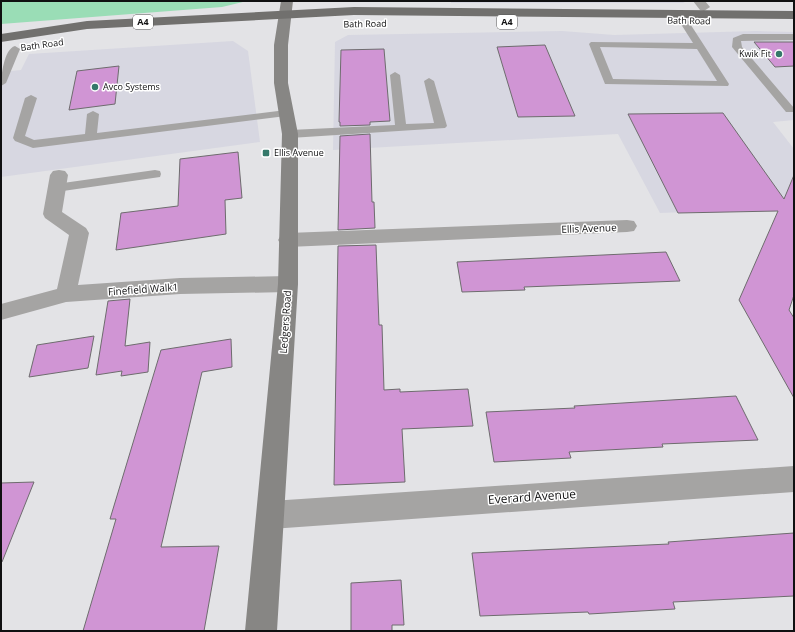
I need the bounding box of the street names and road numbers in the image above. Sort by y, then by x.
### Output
street label: Bath Road [667,14,711,27]
road number: A4 [133,15,153,29]
road number: A4 [497,15,517,29]
street label: Bath Road [343,17,387,30]
street label: Bath Road [20,35,64,54]
street label: Ellis Avenue [561,220,617,236]
street label: Finefield Walk1 [107,280,179,298]
street label: Ledgers Road [276,290,294,354]
street label: Everard Avenue [487,485,577,508]

